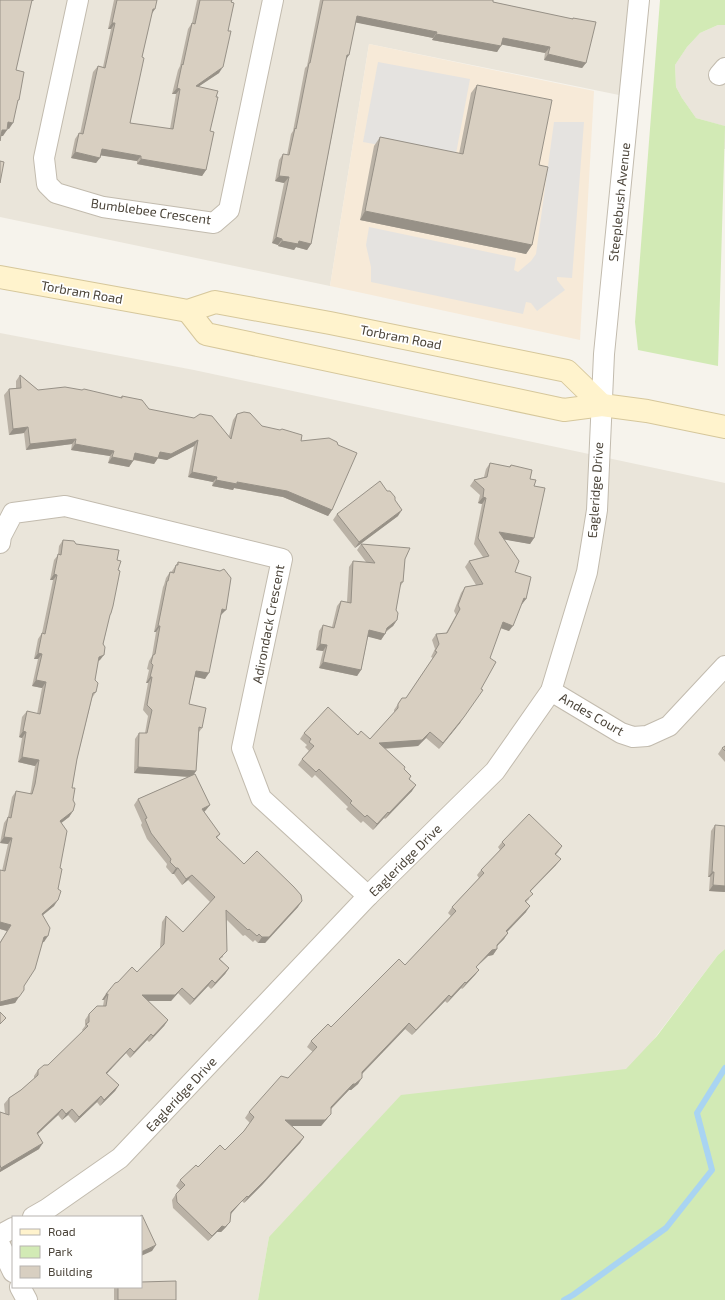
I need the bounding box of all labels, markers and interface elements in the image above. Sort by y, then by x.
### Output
street label: Steeplebush Avenue [605,142,633,262]
street label: Bumblebee Crescent [90,195,212,227]
street label: Torbram Road [40,277,124,307]
street label: Torbram Road [359,321,443,353]
street label: Eagleridge Drive [584,441,606,539]
street label: Adirondack Crescent [249,563,287,685]
street label: Andes Court [557,689,627,739]
street label: Eagleridge Drive [365,820,445,900]
street label: Eagleridge Drive [142,1053,220,1135]
legend [12,1216,142,1288]
text: Road [48,1224,76,1238]
text: Park [48,1244,73,1258]
text: Building [48,1264,93,1278]

